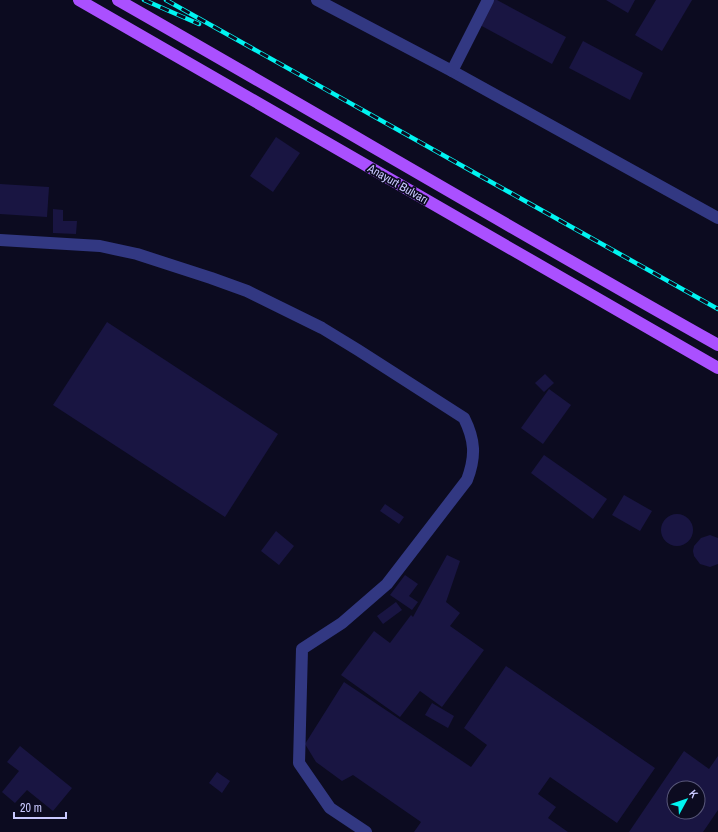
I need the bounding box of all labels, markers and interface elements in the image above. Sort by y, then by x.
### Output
street label: Anayurt Bulvarı [364,160,431,208]
north arrow [666,780,706,820]
text: K [686,787,701,801]
scale bar [14,794,66,820]
text: 20 m [20,800,42,816]

